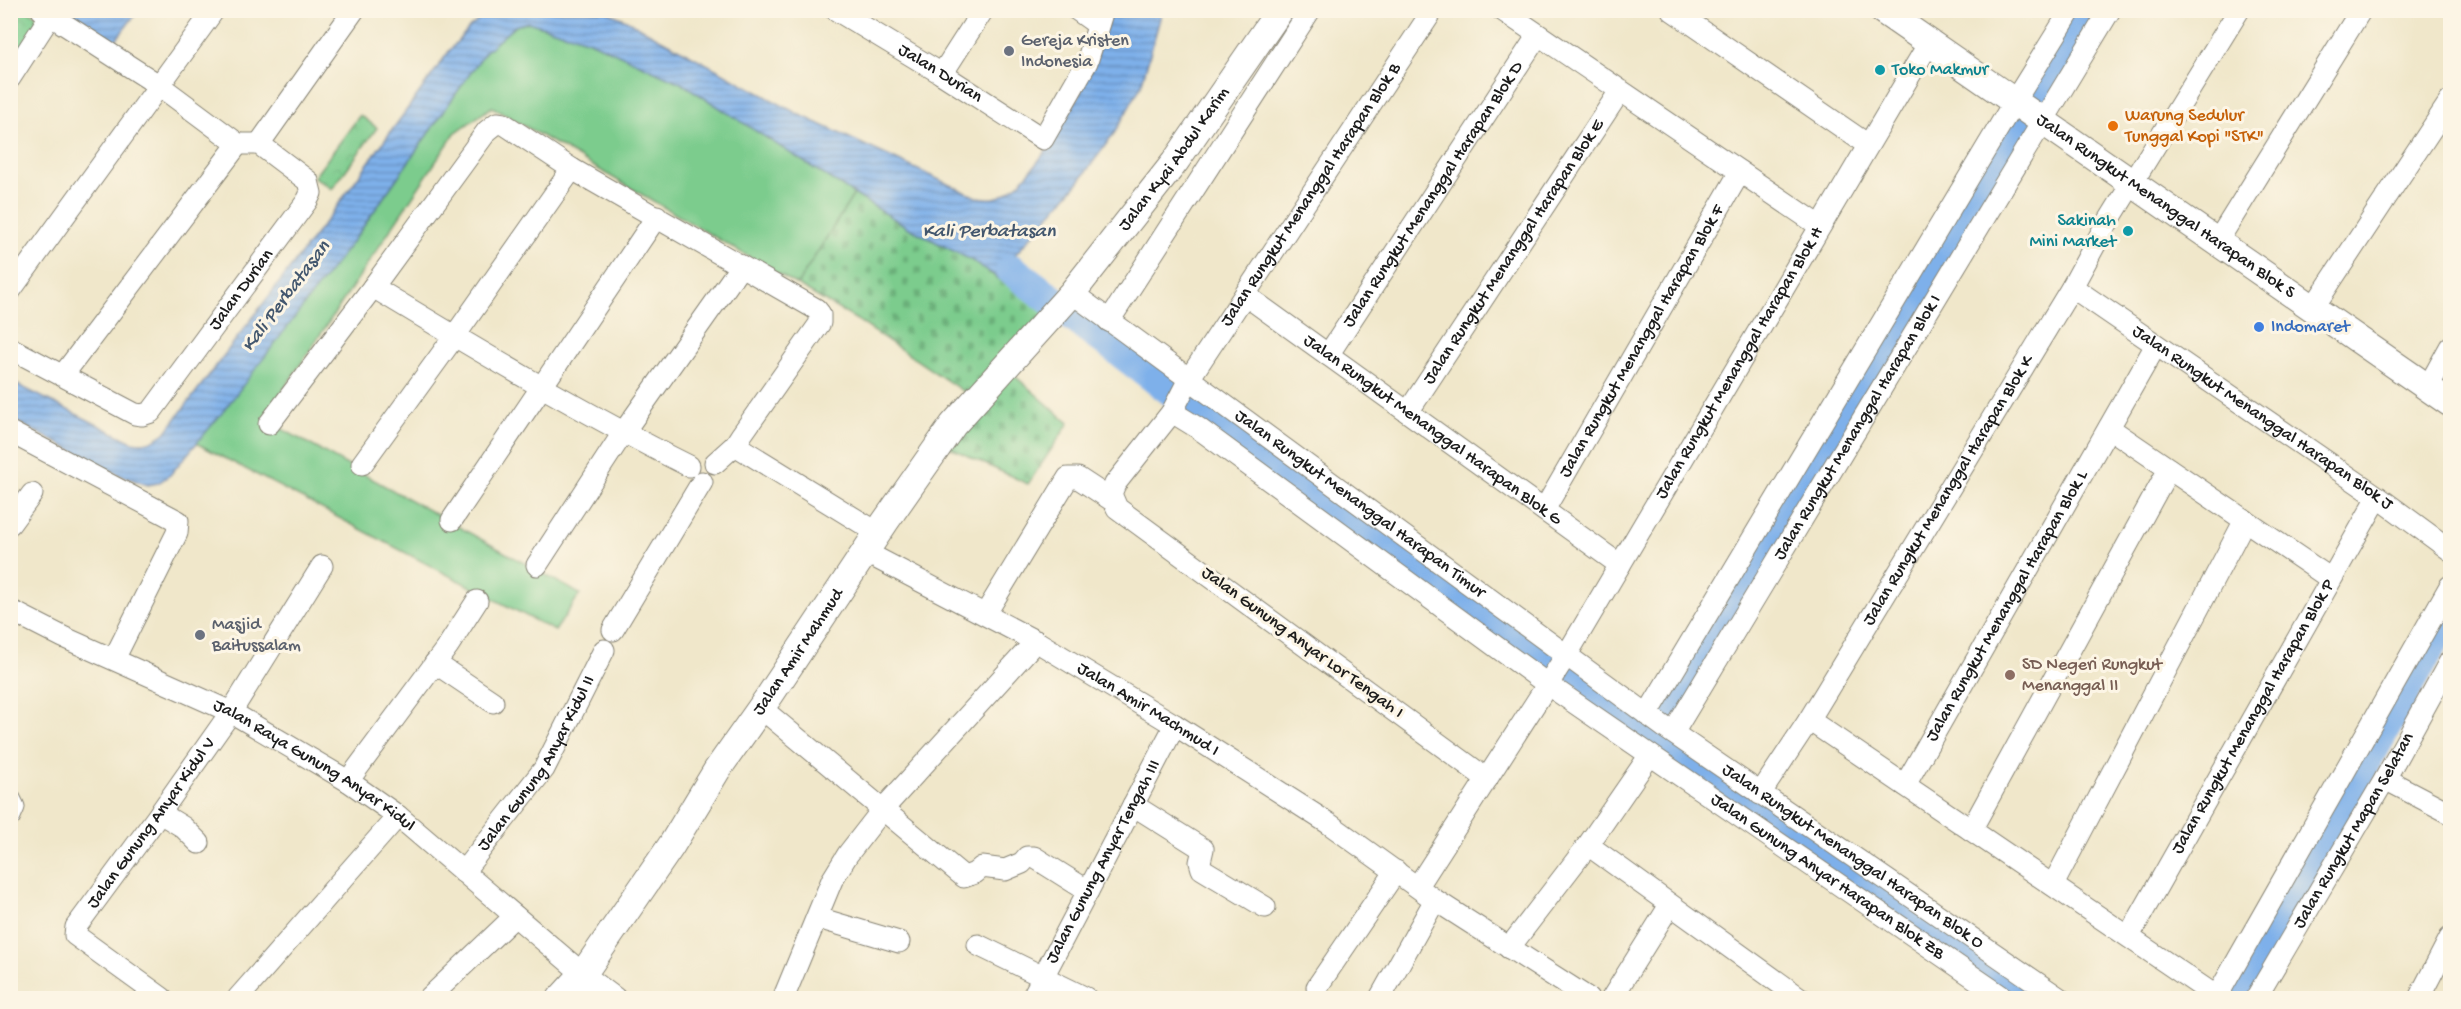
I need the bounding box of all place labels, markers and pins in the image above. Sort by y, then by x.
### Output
place label: Gereja Kristen Indonesia [1021,31,1129,73]
marker: Gereja Kristen Indonesia [1002,44,1016,58]
place label: Toko Makmur [1891,60,1990,81]
marker: Toko Makmur [1873,63,1887,77]
place label: Warung Sedulur Tunggal Kopi "STK" [2124,106,2264,148]
marker: Warung Sedulur Tunggal Kopi "STK" [2106,119,2120,133]
place label: Sakinah Mini Market [2029,211,2118,253]
marker: Sakinah Mini Market [2121,224,2135,238]
place label: Indomaret [2271,317,2351,338]
marker: Indomaret [2252,320,2266,334]
place label: Masjid Baitussalam [211,615,301,657]
marker: Masjid Baitussalam [193,628,207,642]
place label: SD Negeri Rungkut Menanggal II [2022,655,2164,697]
marker: SD Negeri Rungkut Menanggal II [2003,668,2017,682]

